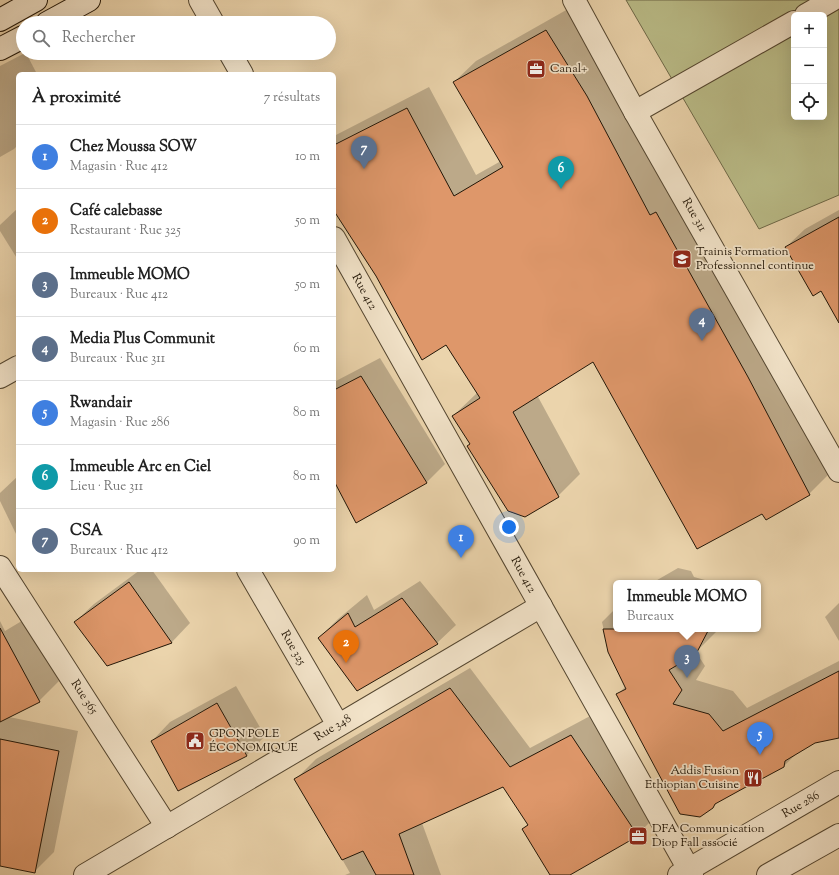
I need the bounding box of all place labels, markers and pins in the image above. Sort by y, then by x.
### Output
office icon: Canal+ [525,58,547,80]
place label: Canal+ [550,60,587,78]
pin: 7 [351,136,377,169]
pin: 6 [548,156,574,189]
place label: Trainis Formation Professionnel continue [696,243,814,275]
school or university icon: Trainis Formation Professionnel continue [671,248,693,270]
pin: 4 [689,308,715,341]
pin: 1 [448,525,474,558]
pin: 2 [333,630,359,663]
pin: 3 [674,645,700,678]
pin: 5 [747,722,773,755]
place label: GPON POLE ÉCONOMIQUE [209,725,298,757]
public building icon: GPON POLE ÉCONOMIQUE [184,730,206,752]
place label: Addis Fusion Ethiopian Cuisine [645,762,739,794]
restaurant icon: Addis Fusion Ethiopian Cuisine [742,767,764,789]
place label: DFA Communication Diop Fall associé [652,820,765,852]
office icon: DFA Communication Diop Fall associé [627,825,649,847]

